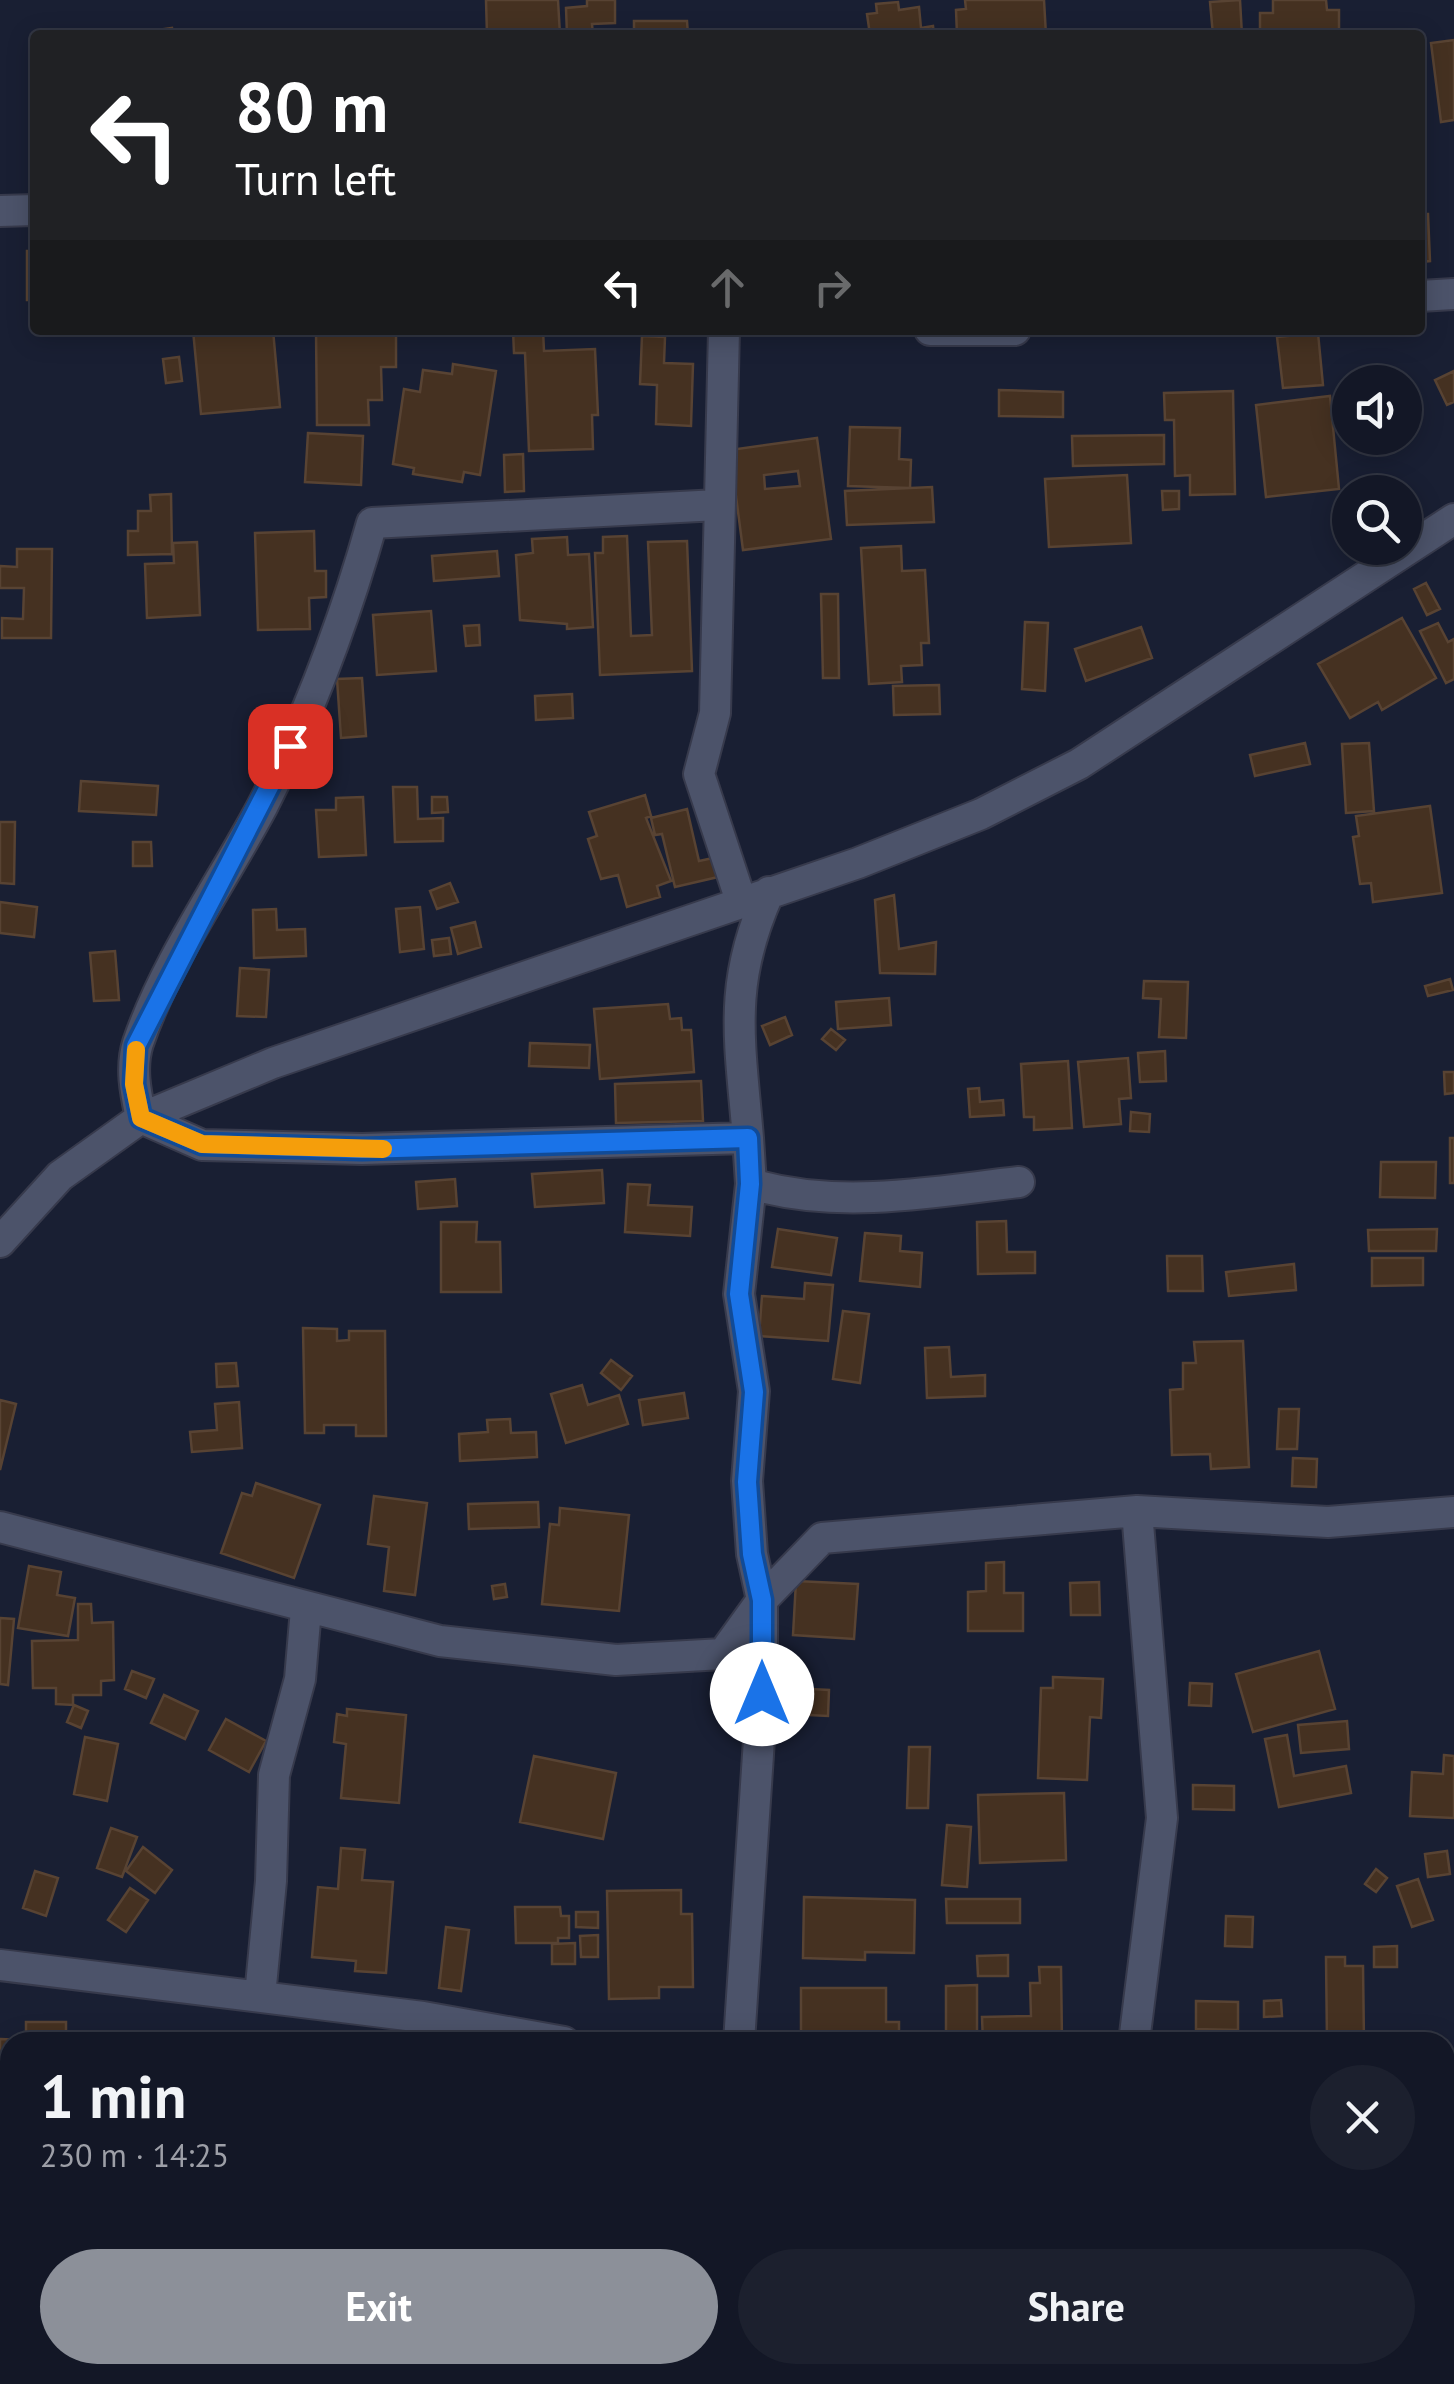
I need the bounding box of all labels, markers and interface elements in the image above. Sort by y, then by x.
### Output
text: 80 m [235,61,388,151]
icon: left [70,70,200,200]
text: Turn left [235,149,396,207]
icon: left [595,260,650,315]
icon: ahead [700,260,755,315]
icon: right [805,260,860,315]
map controls [1332,365,1422,565]
button: sound [1332,365,1422,455]
button: search [1332,475,1422,565]
pin [248,704,333,789]
icon: arrive [263,719,318,774]
position arrow [710,1642,814,1746]
text: 1 min [40,2057,186,2135]
button: close [1310,2065,1415,2170]
text: 230 m · 14:25 [40,2134,229,2176]
button: Exit [40,2249,718,2364]
button: Share [738,2249,1415,2364]

